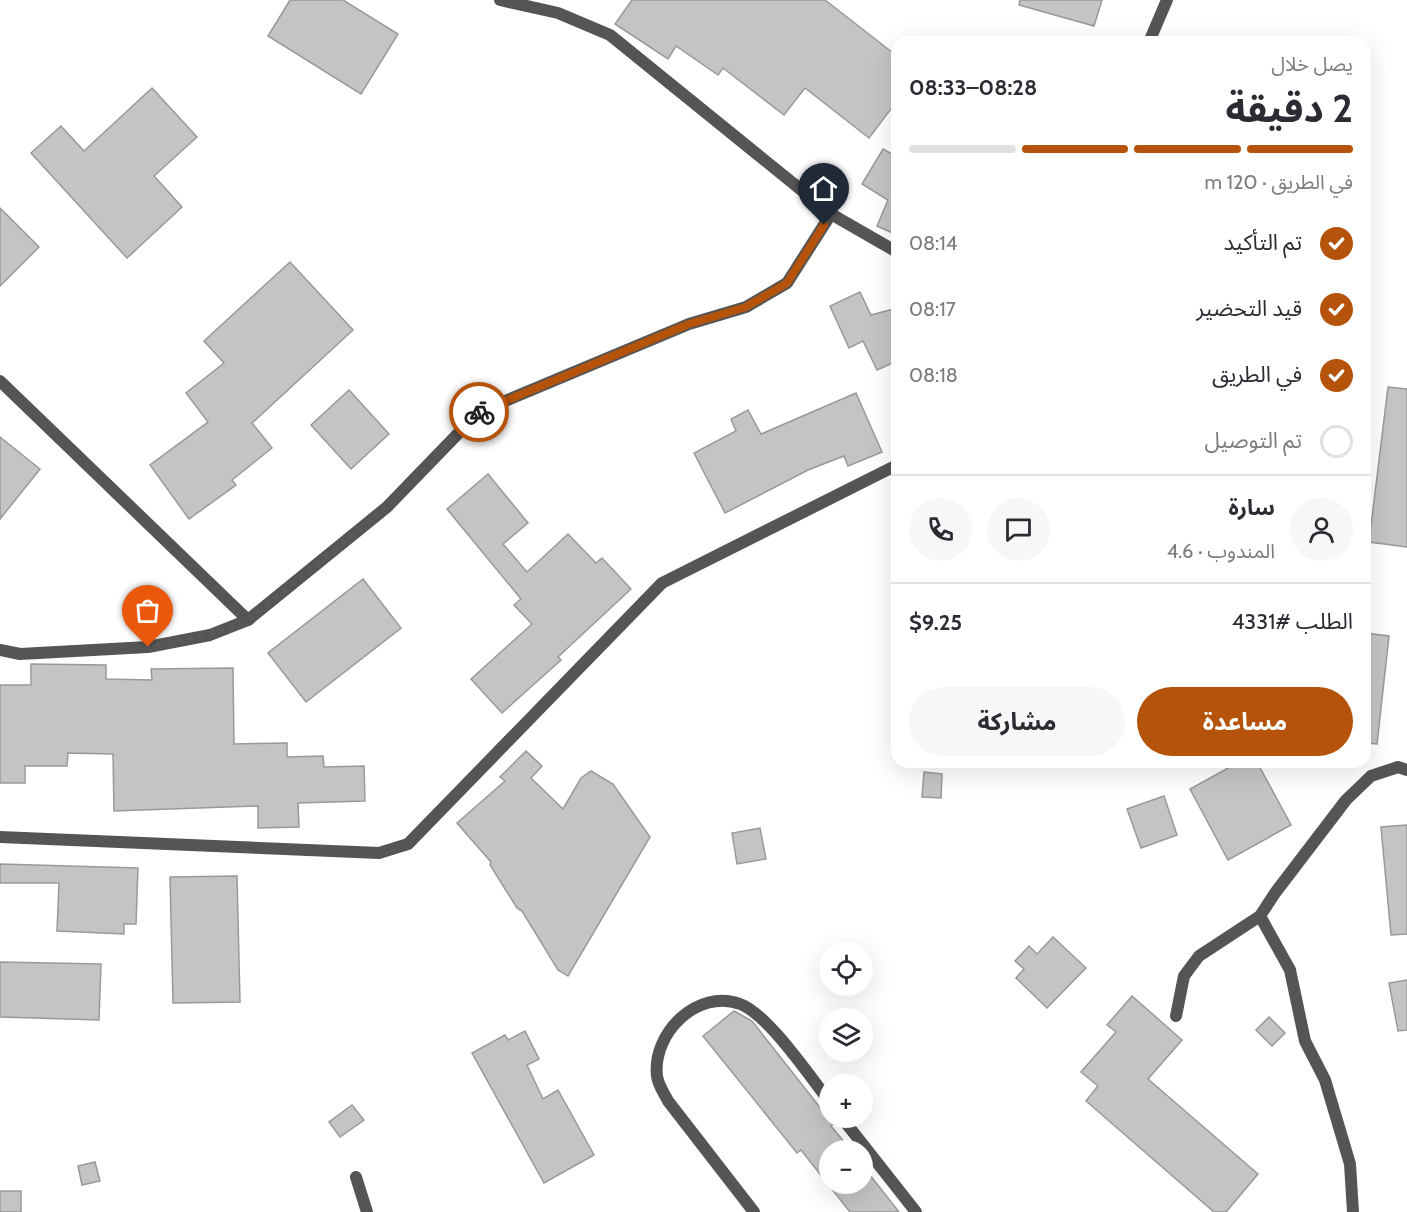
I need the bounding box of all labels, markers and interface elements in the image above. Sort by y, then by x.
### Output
text: يصل خلال [1271,52,1353,76]
text: 08:28–08:33 [909,74,1037,101]
text: 2 دقيقة [1225,84,1353,132]
pin [798,163,849,225]
text: في الطريق · 120 m [1204,170,1353,194]
icon: home [807,172,840,205]
icon: check [1320,227,1353,260]
text: تم التأكيد [1224,229,1302,256]
text: 08:14 [909,231,957,255]
icon: check [1320,293,1353,326]
text: قيد التحضير [1196,295,1302,322]
text: 08:17 [909,297,956,321]
icon: check [1320,359,1353,392]
text: في الطريق [1212,361,1302,388]
text: 08:18 [909,363,958,387]
courier [449,382,509,442]
icon: bike [463,396,496,429]
text: تم التوصيل [1204,427,1302,454]
text: سارة [1229,494,1275,521]
button: phone [909,498,972,561]
button: chat [987,498,1050,561]
button: person [1290,498,1353,561]
text: المندوب · 4.6 [1167,539,1275,563]
pin [122,585,173,647]
icon: bag [131,594,164,627]
text: الطلب #4331 [1232,608,1353,635]
text: $9.25 [909,609,962,636]
button: مشاركة [909,687,1125,756]
button: مساعدة [1137,687,1353,756]
map controls [819,942,873,1194]
button: locate [819,942,873,996]
button: layers [819,1008,873,1062]
button: + [819,1074,873,1128]
button: − [819,1140,873,1194]

